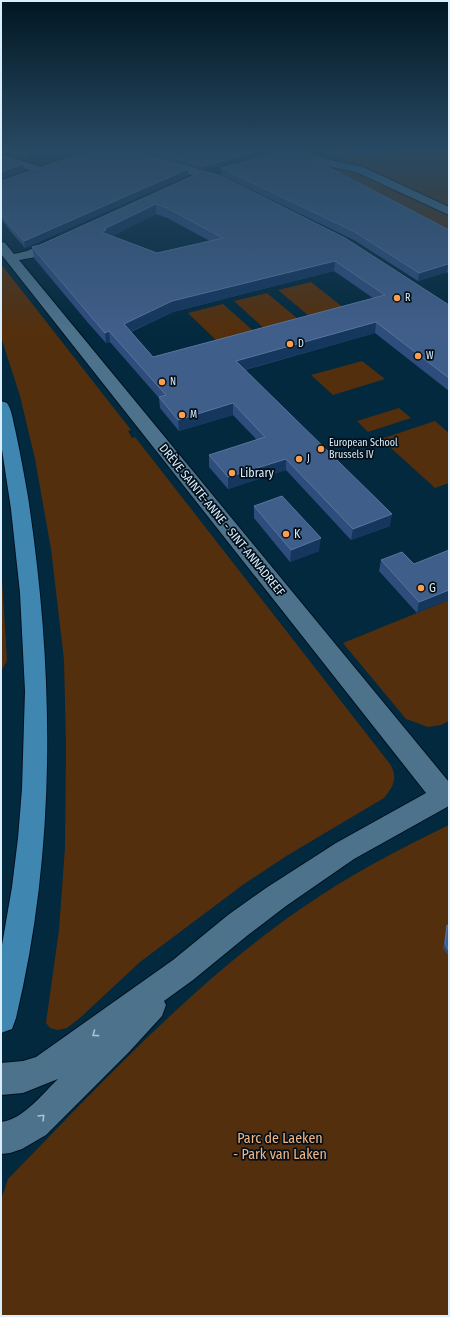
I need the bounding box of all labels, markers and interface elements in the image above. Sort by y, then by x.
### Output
place label: R [405,292,411,304]
marker: R [392,293,402,303]
place label: D [298,338,304,350]
marker: D [285,339,295,349]
place label: W [426,350,434,362]
marker: W [413,351,423,361]
place label: N [170,376,176,388]
marker: N [157,377,167,387]
place label: M [190,409,197,421]
marker: M [177,410,187,420]
place label: European School Brussels IV [329,437,398,461]
street label: DRÈVE SAINTE-ANNE - SINT-ANNADREEF [156,441,289,599]
marker: European School Brussels IV [316,444,326,454]
place label: J [307,453,310,465]
marker: J [294,454,304,464]
place label: Library [240,466,275,480]
marker: Library [227,468,237,478]
place label: K [294,527,301,541]
marker: K [281,529,291,539]
place label: G [429,581,436,595]
marker: G [416,583,426,593]
one-way arrow [92,1029,99,1036]
one-way arrow [38,1114,45,1122]
park label: Parc de Laeken - Park van Laken [233,1130,327,1163]

